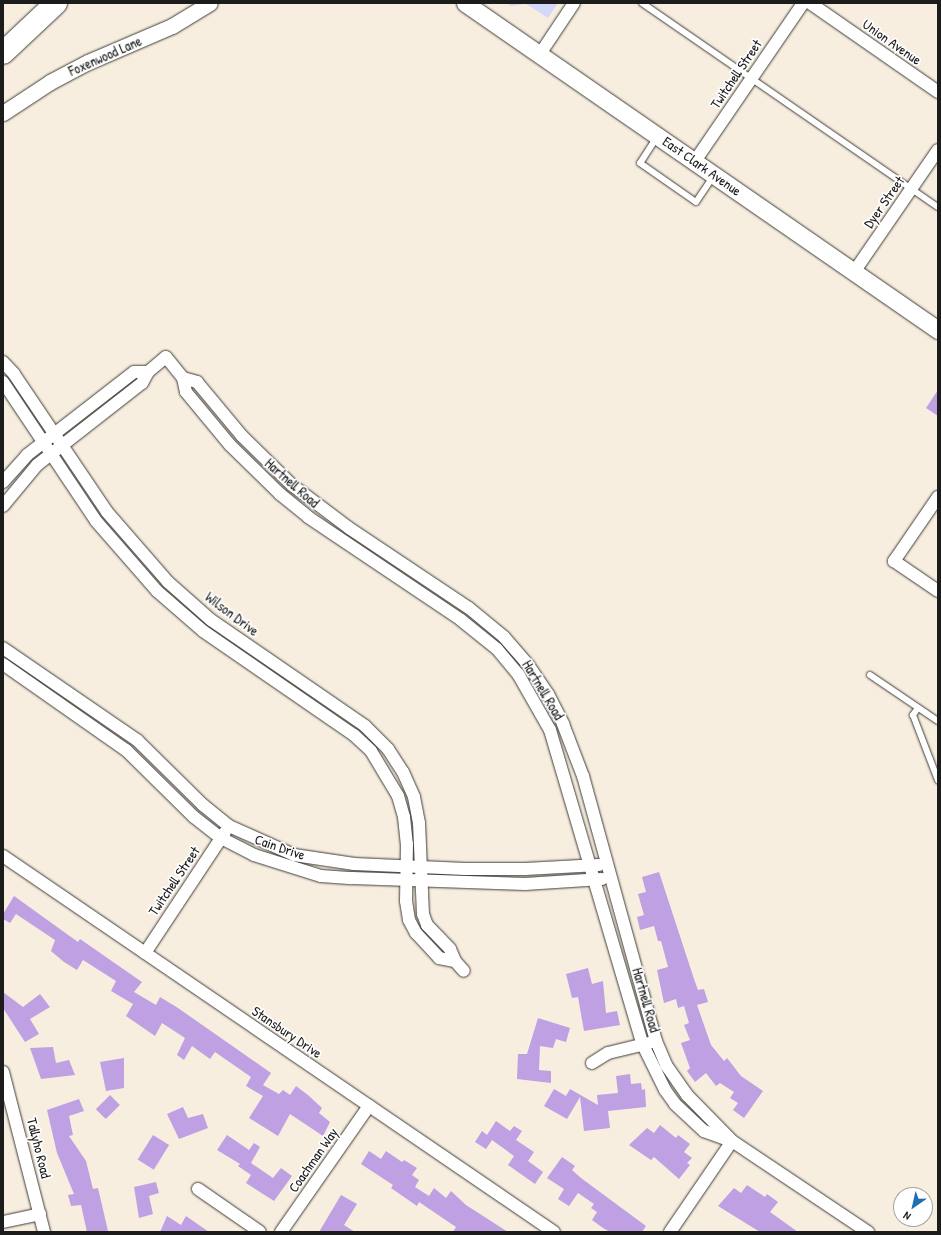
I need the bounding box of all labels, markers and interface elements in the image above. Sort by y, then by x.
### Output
street label: Union Avenue [859,16,925,68]
street label: Foxenwood Lane [66,32,144,80]
street label: Twitchell Street [707,36,765,112]
street label: East Clark Avenue [660,133,744,199]
street label: Dyer Street [860,173,908,231]
street label: Hartnell Road [261,455,323,511]
street label: Wilson Drive [202,589,262,639]
street label: Hartnell Road [519,657,567,723]
street label: Cain Drive [253,831,307,863]
street label: Twitchell Street [145,843,203,919]
street label: Hartnell Road [629,966,663,1034]
street label: Stansbury Drive [249,1002,325,1062]
street label: Tallyho Road [23,1116,55,1180]
street label: Coachman Way [285,1125,341,1195]
north arrow [893,1187,933,1227]
text: N [901,1209,913,1224]

